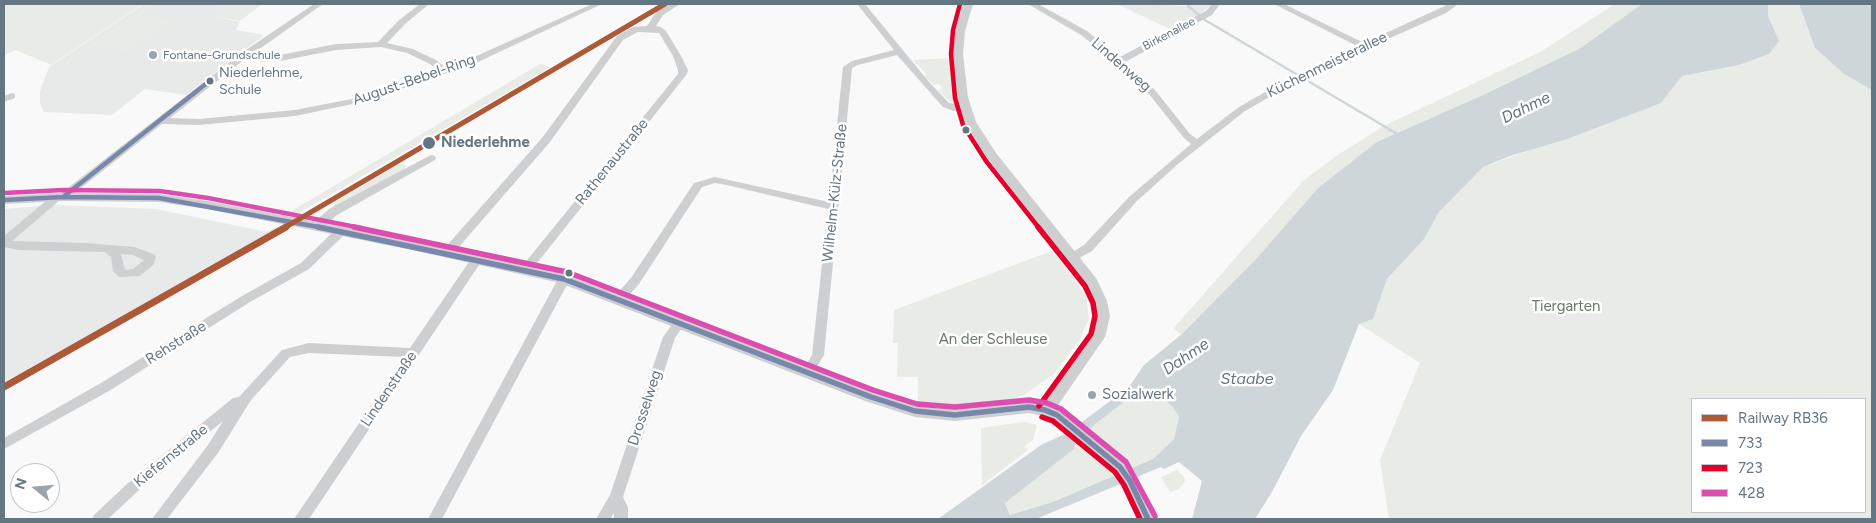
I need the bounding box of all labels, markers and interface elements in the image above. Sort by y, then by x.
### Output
street label: Birkenallee [1140,14,1198,54]
street label: Küchenmeisterallee [1264,28,1390,102]
street label: Lindenweg [1087,34,1155,96]
place label: Fontane-Grundschule [163,48,280,62]
marker: Fontane-Grundschule [147,49,159,61]
street label: August-Bebel-Ring [350,51,478,109]
place label: Niederlehme, Schule [219,65,303,98]
marker: Niederlehme, Schule [205,76,215,86]
water label: Dahme [1499,88,1553,128]
street label: Rathenaustraße [572,115,652,209]
street label: Wilhelm-Külz-Straße [819,123,851,263]
unlabelled marker [961,125,971,135]
place label: Niederlehme [441,134,530,152]
marker: Niederlehme [421,135,437,151]
unlabelled marker [564,268,574,278]
park label: Tiergarten [1532,298,1600,316]
street label: Rehstraße [142,317,210,369]
park label: An der Schleuse [939,331,1047,349]
water label: Dahme [1159,335,1213,379]
street label: Lindenstraße [357,348,421,430]
street label: Drosselweg [624,368,666,448]
water label: Staabe [1221,369,1273,389]
place label: Sozialwerk [1102,386,1174,404]
marker: Sozialwerk [1086,389,1098,401]
legend [1691,398,1866,513]
text: Railway RB36 [1738,409,1828,427]
street label: Kiefernstraße [130,421,212,491]
text: 733 [1738,434,1762,452]
text: 723 [1738,459,1763,477]
north arrow [10,463,60,513]
text: N [11,476,31,491]
text: 428 [1738,484,1765,502]

